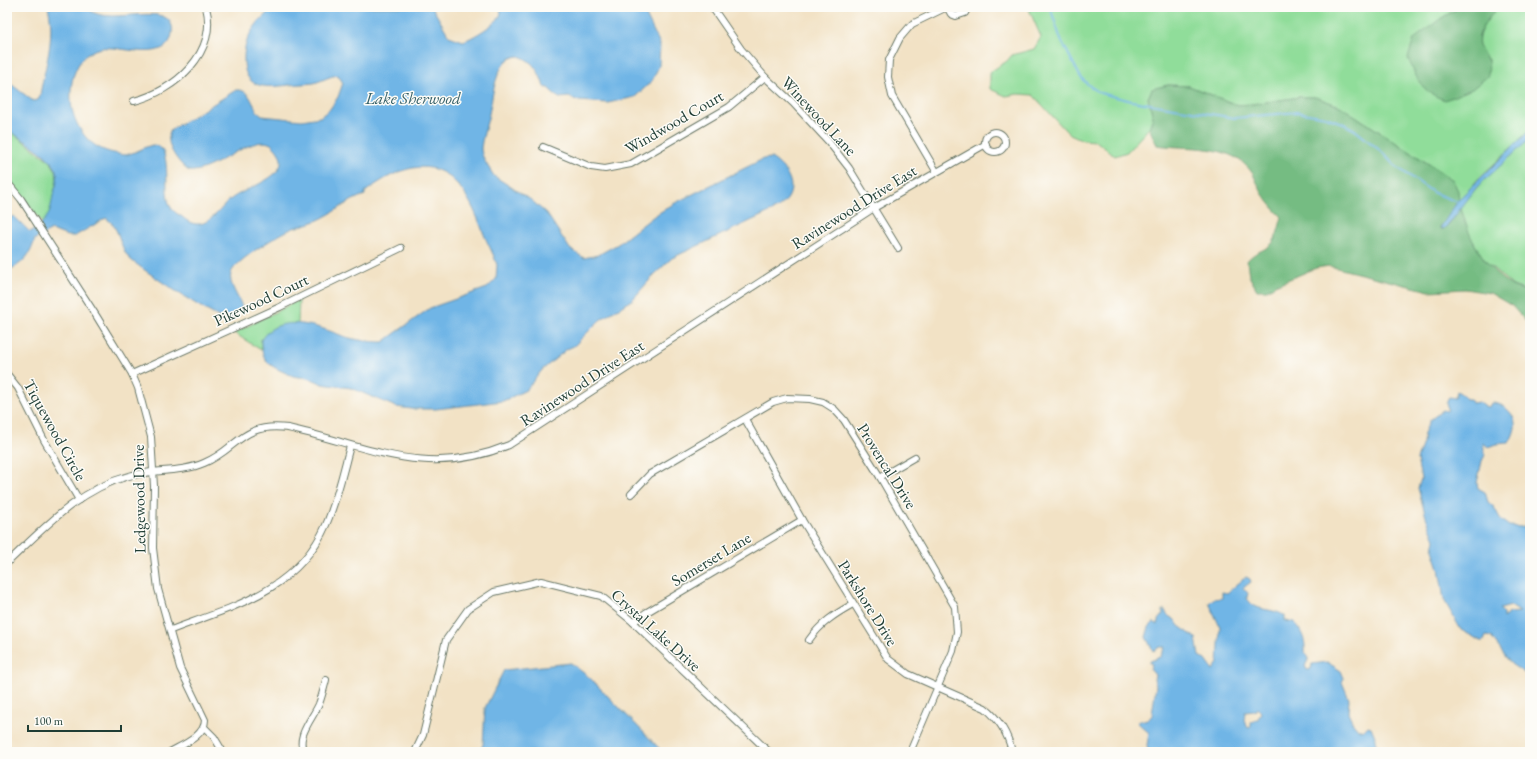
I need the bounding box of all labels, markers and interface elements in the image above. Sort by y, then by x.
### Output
street label: Winewood Lane [777,72,861,160]
street label: Windwood Court [621,85,727,159]
water label: Lake Sherwood [364,87,461,109]
street label: Ravinewood Drive East [788,160,920,254]
street label: Pikewood Court [210,269,312,331]
street label: Ravinewood Drive East [516,335,648,431]
street label: Tiquewood Circle [19,376,91,484]
street label: Provencal Drive [852,419,922,513]
street label: Ledgewood Drive [128,445,150,553]
street label: Somerset Lane [667,527,755,591]
street label: Parkshore Drive [833,556,903,650]
street label: Crystal Lake Drive [607,584,705,676]
scale bar [28,707,121,733]
text: 100 m [34,713,64,729]

